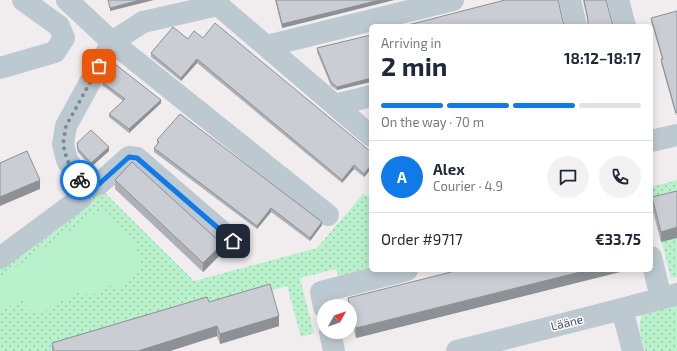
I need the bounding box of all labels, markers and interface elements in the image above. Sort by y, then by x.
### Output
text: Arriving in [381,35,441,51]
pin [82,49,116,83]
text: 18:12–18:17 [564,49,641,67]
text: 2 min [381,50,447,81]
icon: bag [88,55,110,77]
text: On the way · 70 m [381,114,484,130]
button: chat [547,156,589,198]
button: phone [599,156,641,198]
courier [60,160,100,200]
text: Alex [433,160,465,178]
text: A [397,168,407,186]
icon: bike [69,169,91,191]
text: Courier · 4.9 [433,178,503,194]
pin [216,224,250,258]
icon: home [222,230,244,252]
text: Order #9717 [381,230,463,248]
text: €33.75 [595,230,641,248]
north arrow [317,299,357,339]
map controls [317,299,357,339]
street label: Lääne [549,311,584,333]

